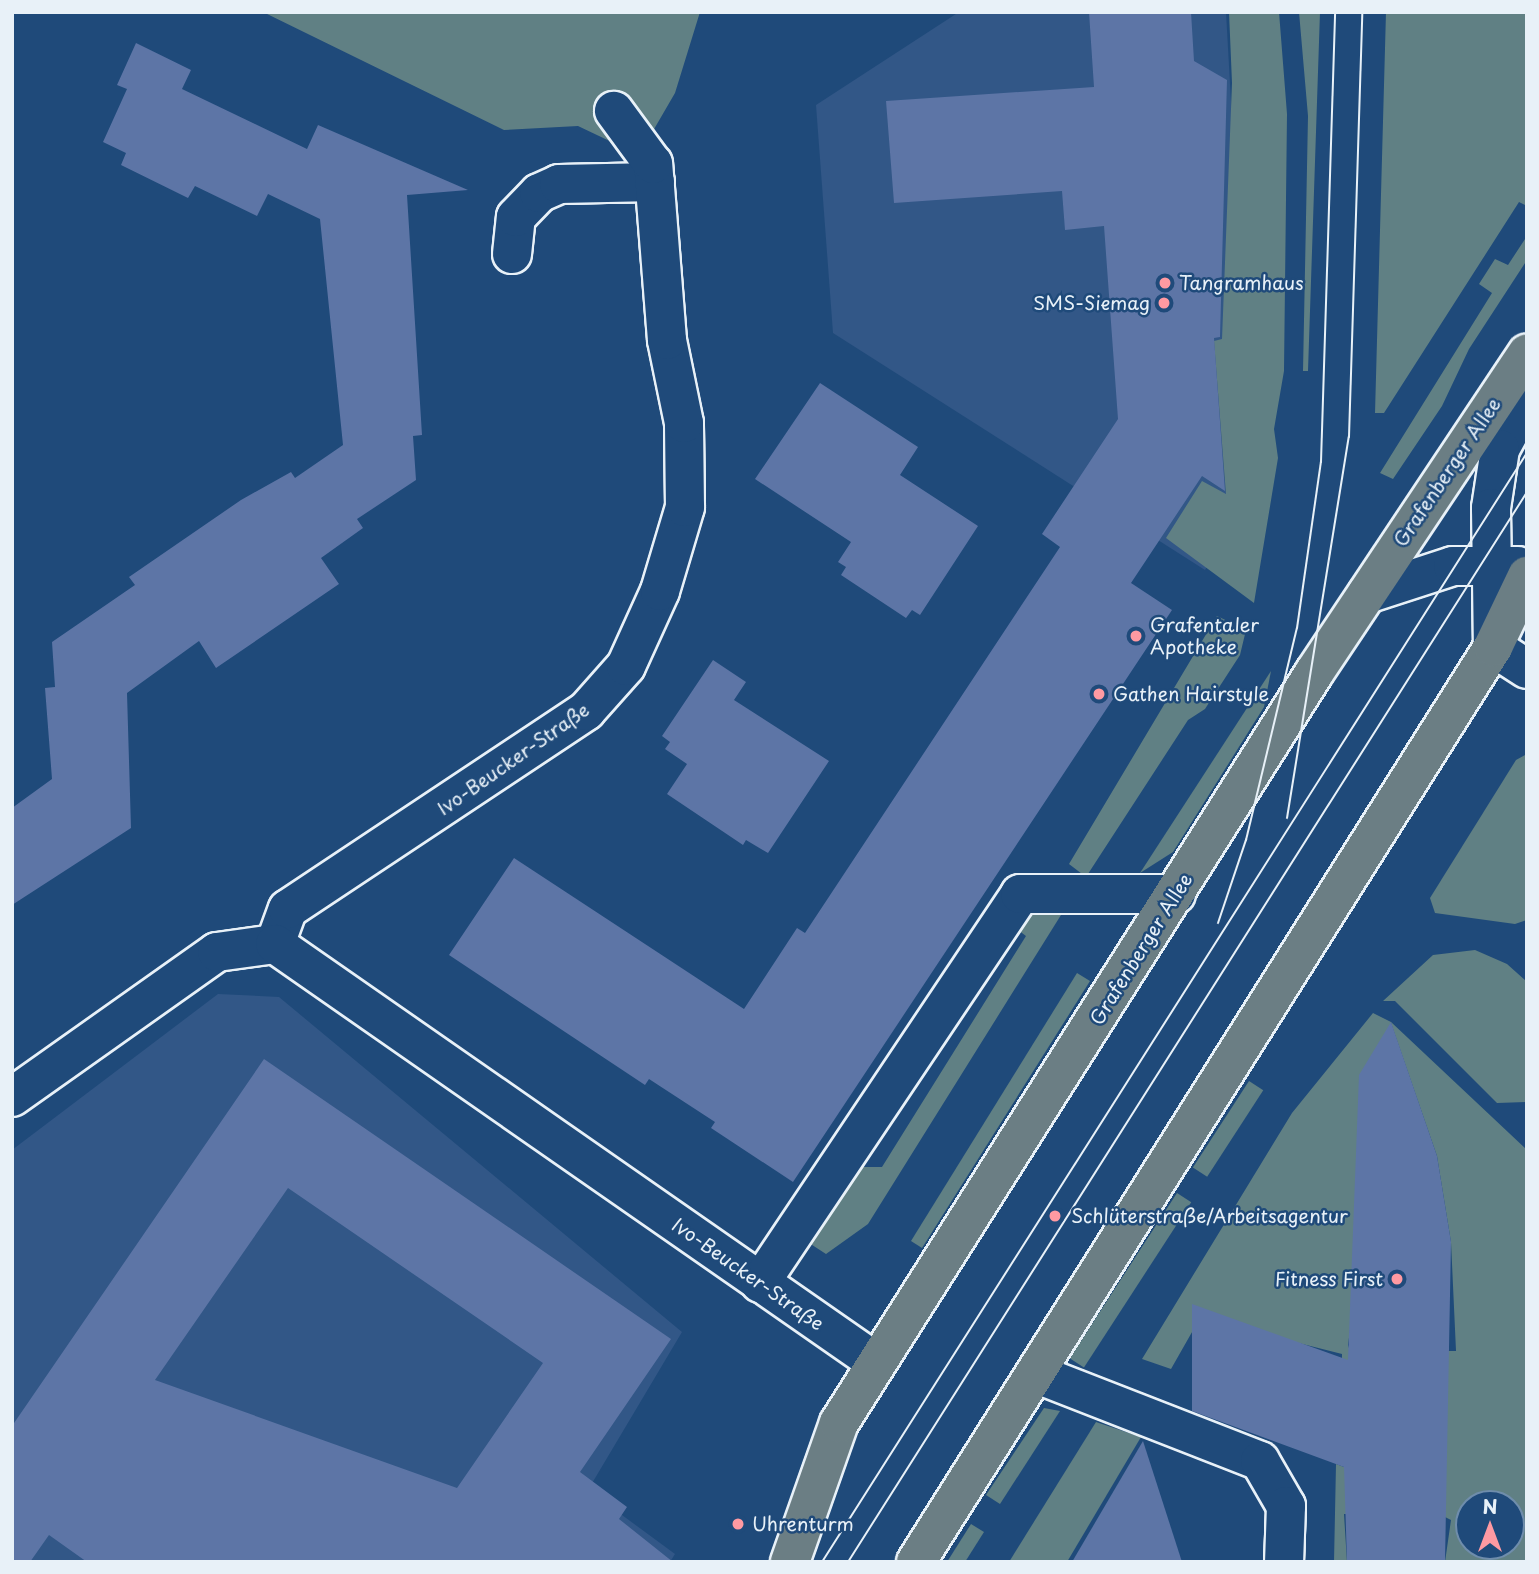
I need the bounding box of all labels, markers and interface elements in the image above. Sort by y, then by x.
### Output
place label: Tangramhaus [1179,272,1304,294]
marker: Tangramhaus [1157,275,1173,291]
place label: SMS-Siemag [1033,292,1150,314]
marker: SMS-Siemag [1156,295,1172,311]
street label: Grafenberger Allee [1388,393,1506,551]
place label: Grafentaler Apotheke [1150,614,1259,658]
marker: Grafentaler Apotheke [1128,628,1144,644]
place label: Gathen Hairstyle [1113,683,1269,705]
marker: Gathen Hairstyle [1091,686,1107,702]
street label: Ivo-Beucker-Straße [433,698,593,820]
street label: Grafenberger Allee [1085,868,1197,1030]
place label: Schlüterstraße/Arbeitsagentur [1071,1205,1348,1227]
marker: Schlüterstraße/Arbeitsagentur [1045,1206,1065,1226]
street label: Ivo-Beucker-Straße [668,1213,828,1335]
place label: Fitness First [1274,1268,1383,1290]
marker: Fitness First [1389,1271,1405,1287]
north arrow [1455,1490,1525,1560]
text: N [1482,1492,1498,1520]
place label: Uhrenturm [752,1513,854,1535]
marker: Uhrenturm [730,1516,746,1532]

